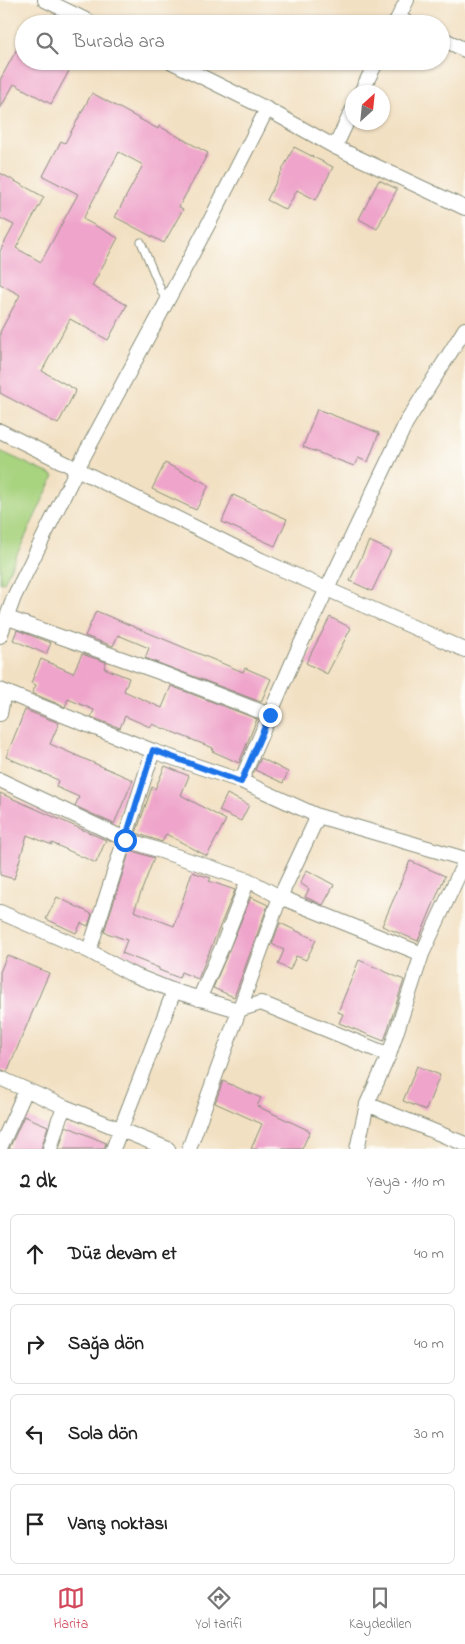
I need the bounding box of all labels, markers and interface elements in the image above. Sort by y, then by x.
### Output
search box [15,15,450,70]
icon: search [33,29,61,57]
text: Burada ara [73,29,165,56]
north arrow [345,85,390,130]
route end [259,704,282,727]
route start [114,829,137,852]
text: 2 dk [20,1167,57,1197]
text: Yaya · 110 m [367,1170,445,1194]
icon: ahead [21,1240,49,1268]
text: Düz devam et [68,1241,177,1268]
text: 40 m [414,1242,444,1266]
icon: right [21,1330,49,1358]
text: Sağa dön [68,1331,144,1358]
text: 40 m [414,1332,444,1356]
icon: left [21,1420,49,1448]
text: Sola dön [68,1421,138,1448]
text: 30 m [414,1422,444,1446]
icon: arrive [21,1510,49,1538]
text: Varış noktası [68,1511,168,1538]
tab: Harita [53,1584,88,1635]
tab: Yol tarifi [195,1584,242,1635]
tab: Kaydedilen [349,1584,412,1635]

